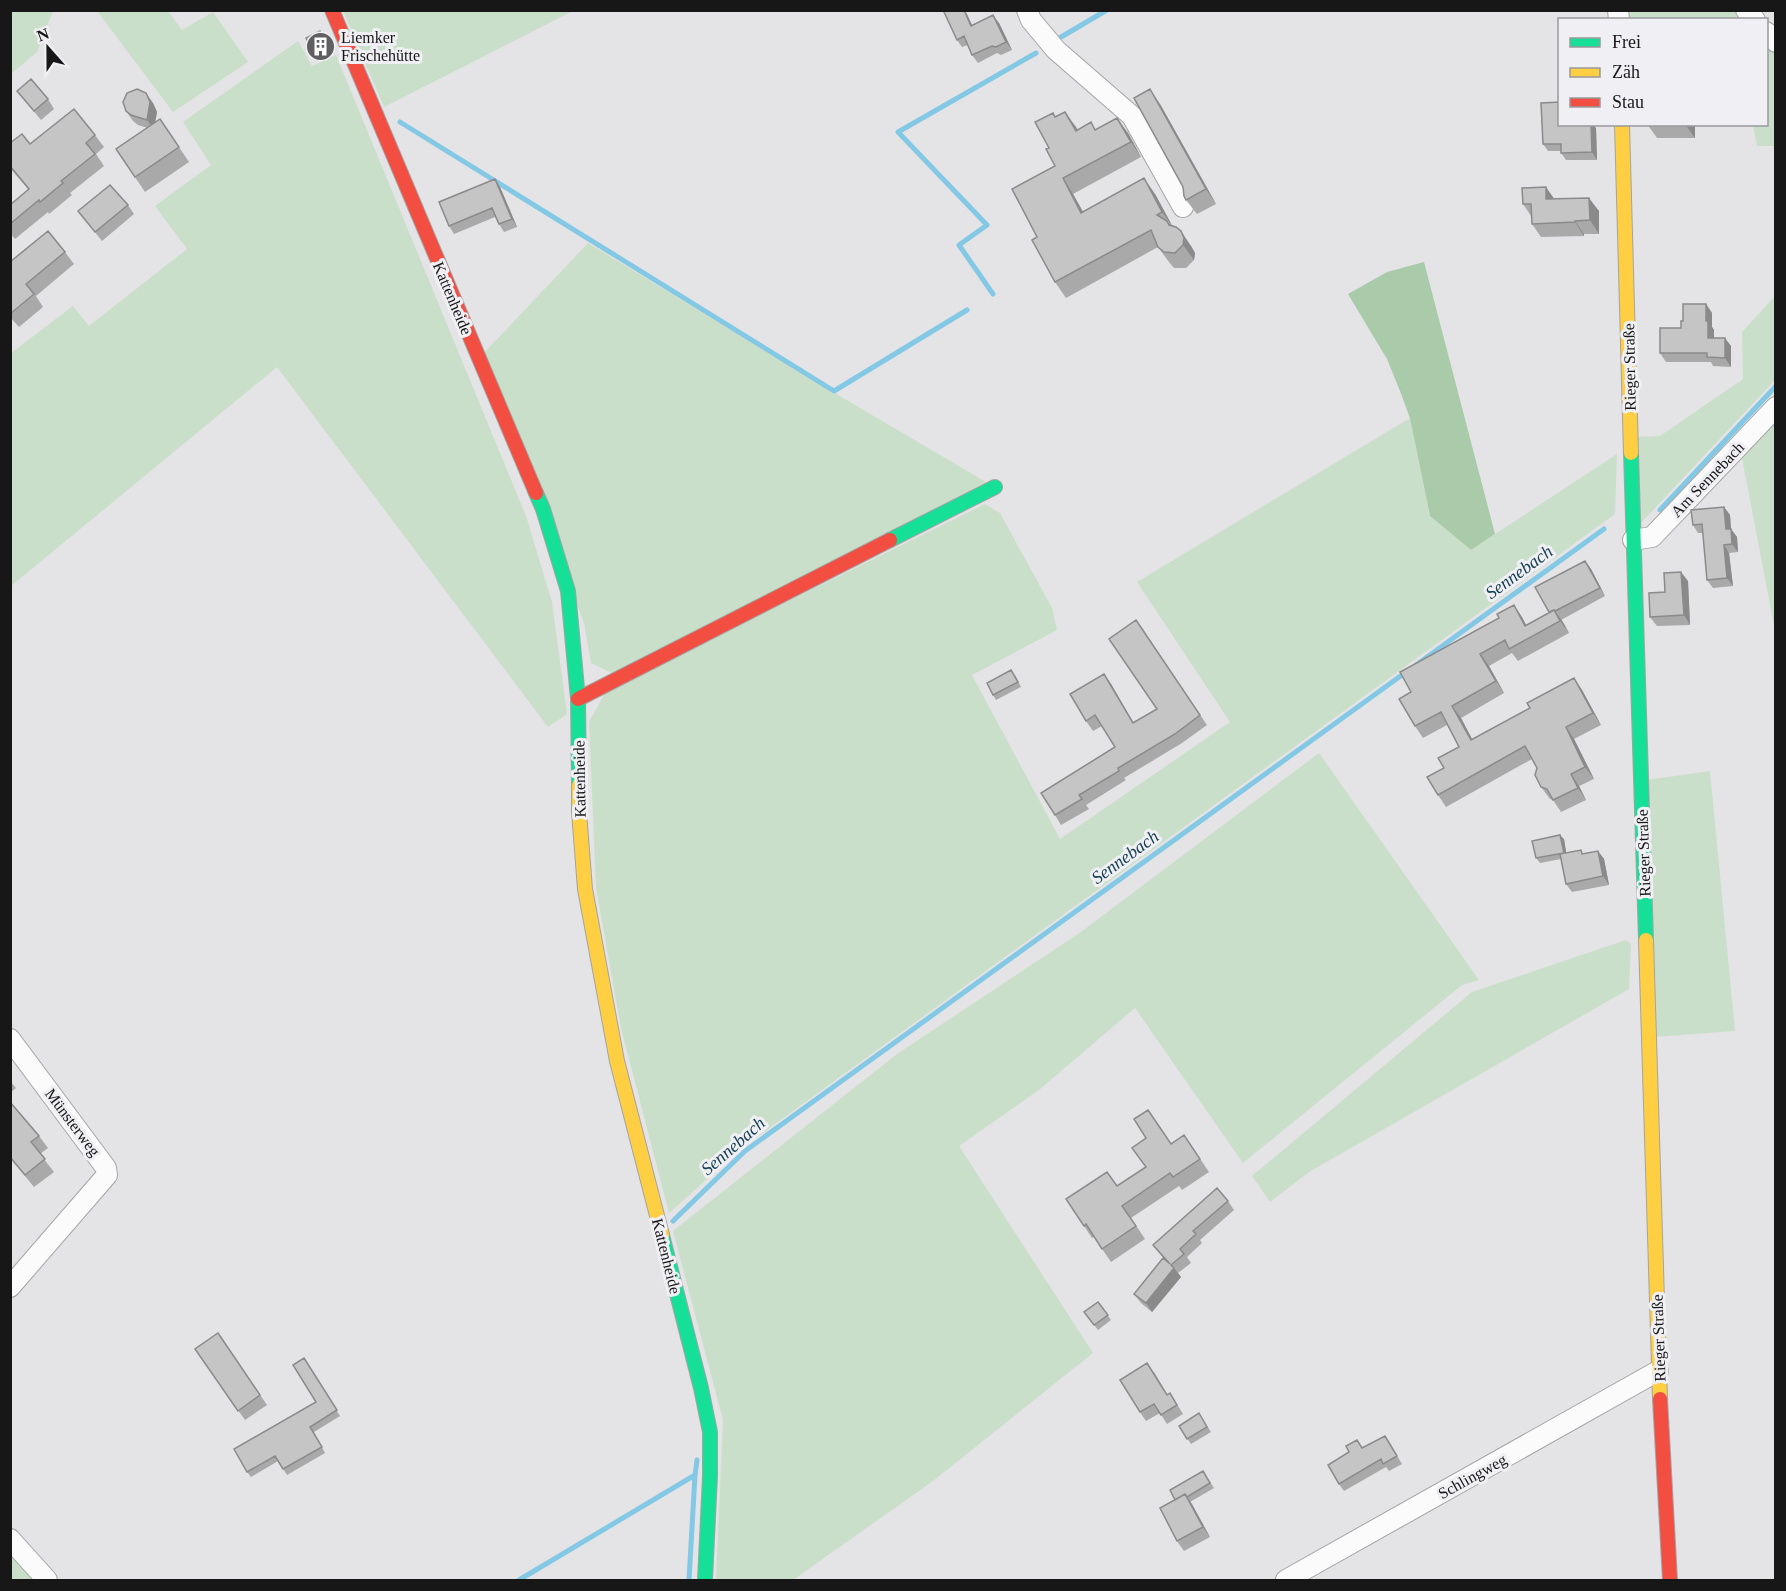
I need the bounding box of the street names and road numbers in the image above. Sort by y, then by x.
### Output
street label: Kattenheide [430,259,475,337]
street label: Rieger Straße [1620,323,1640,411]
street label: Am Sennebach [1667,438,1747,520]
street label: Kattenheide [570,740,589,818]
street label: Rieger Straße [1633,809,1655,897]
street label: Münsterweg [41,1085,103,1160]
street label: Kattenheide [649,1217,684,1296]
street label: Rieger Straße [1648,1294,1670,1382]
street label: Schlingweg [1435,1451,1510,1503]

